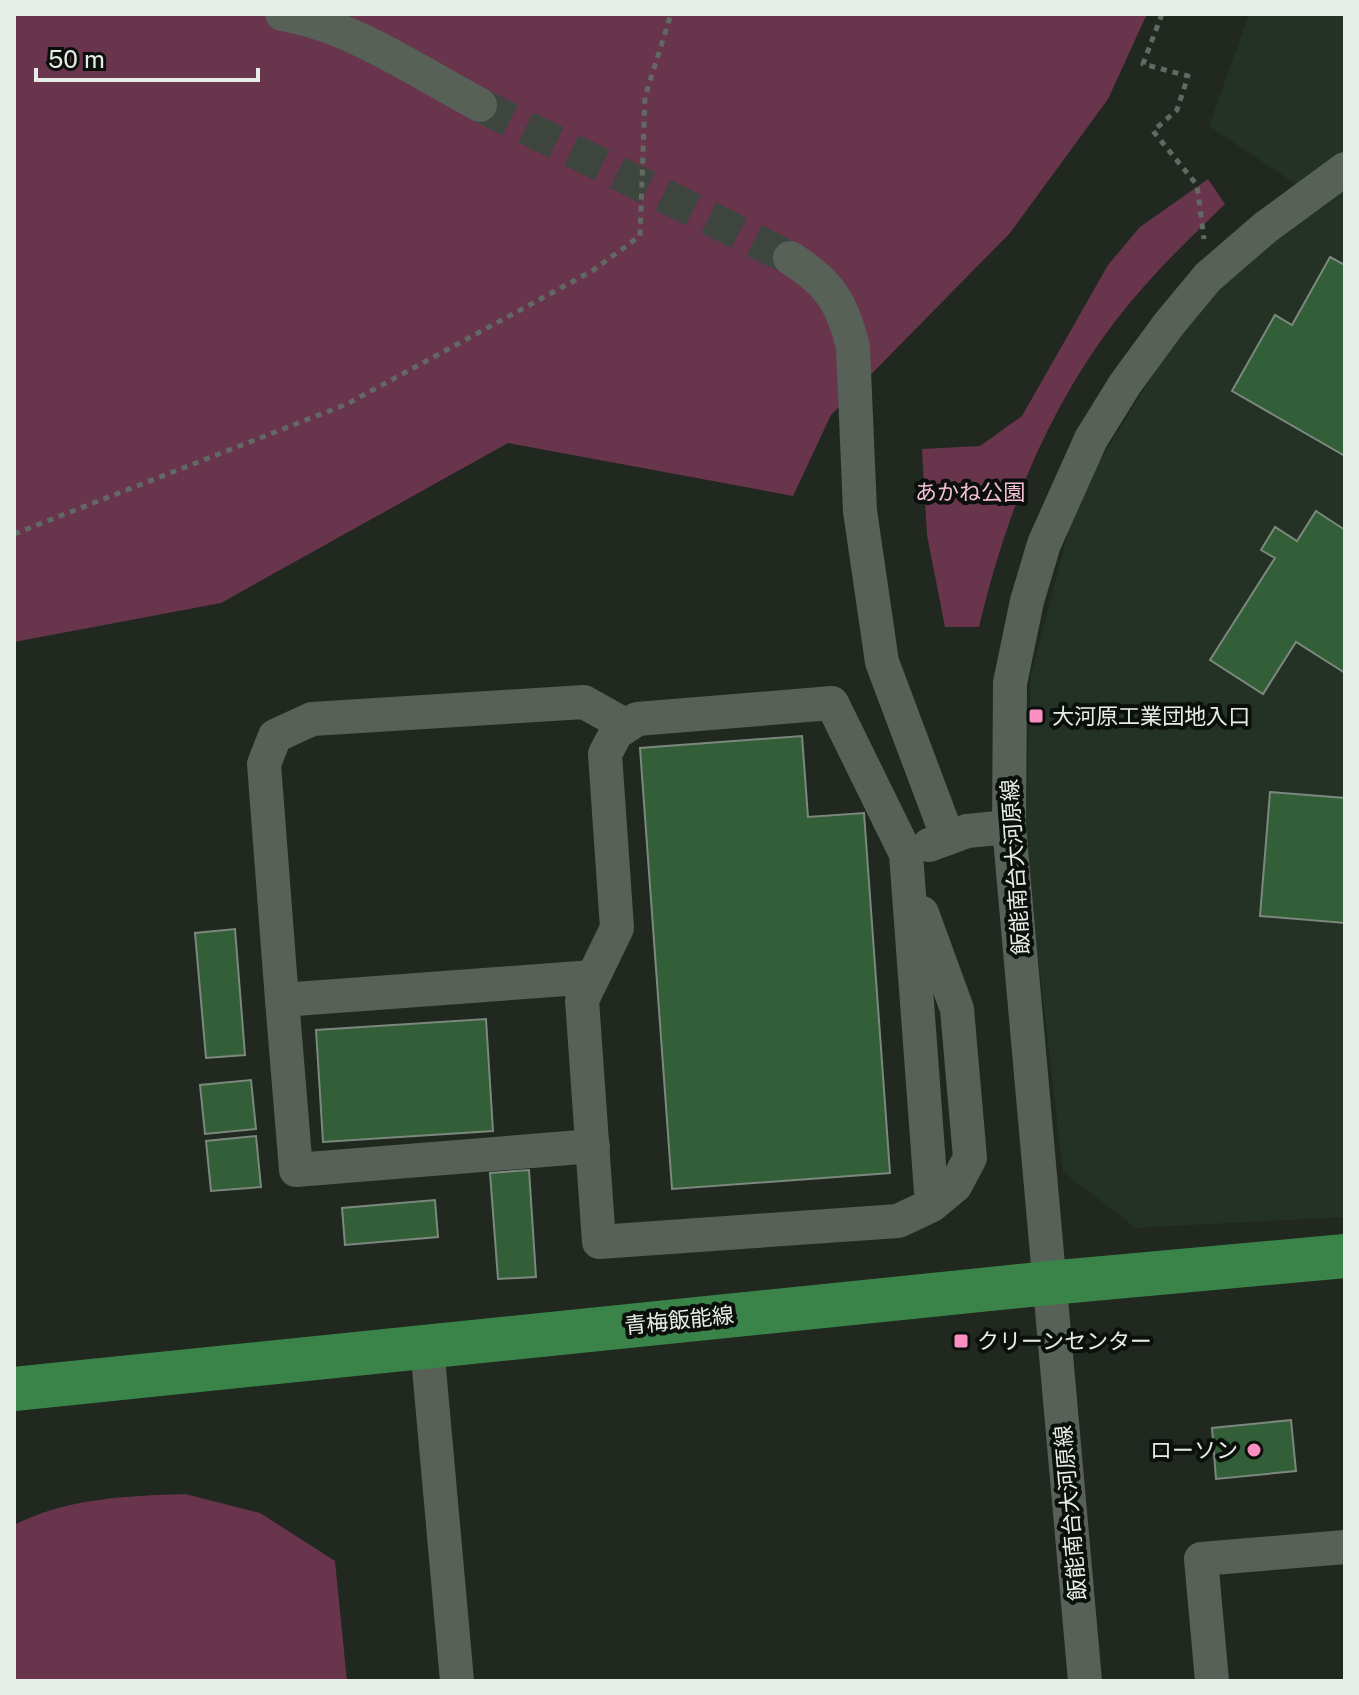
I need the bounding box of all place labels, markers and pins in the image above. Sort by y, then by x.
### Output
place label: 大河原工業団地入口 [1052,703,1250,729]
marker: 大河原工業団地入口 [1027,707,1045,725]
place label: クリーンセンター [977,1328,1152,1354]
marker: クリーンセンター [952,1332,970,1350]
place label: ローソン [1150,1437,1238,1463]
marker: ローソン [1245,1441,1263,1459]

